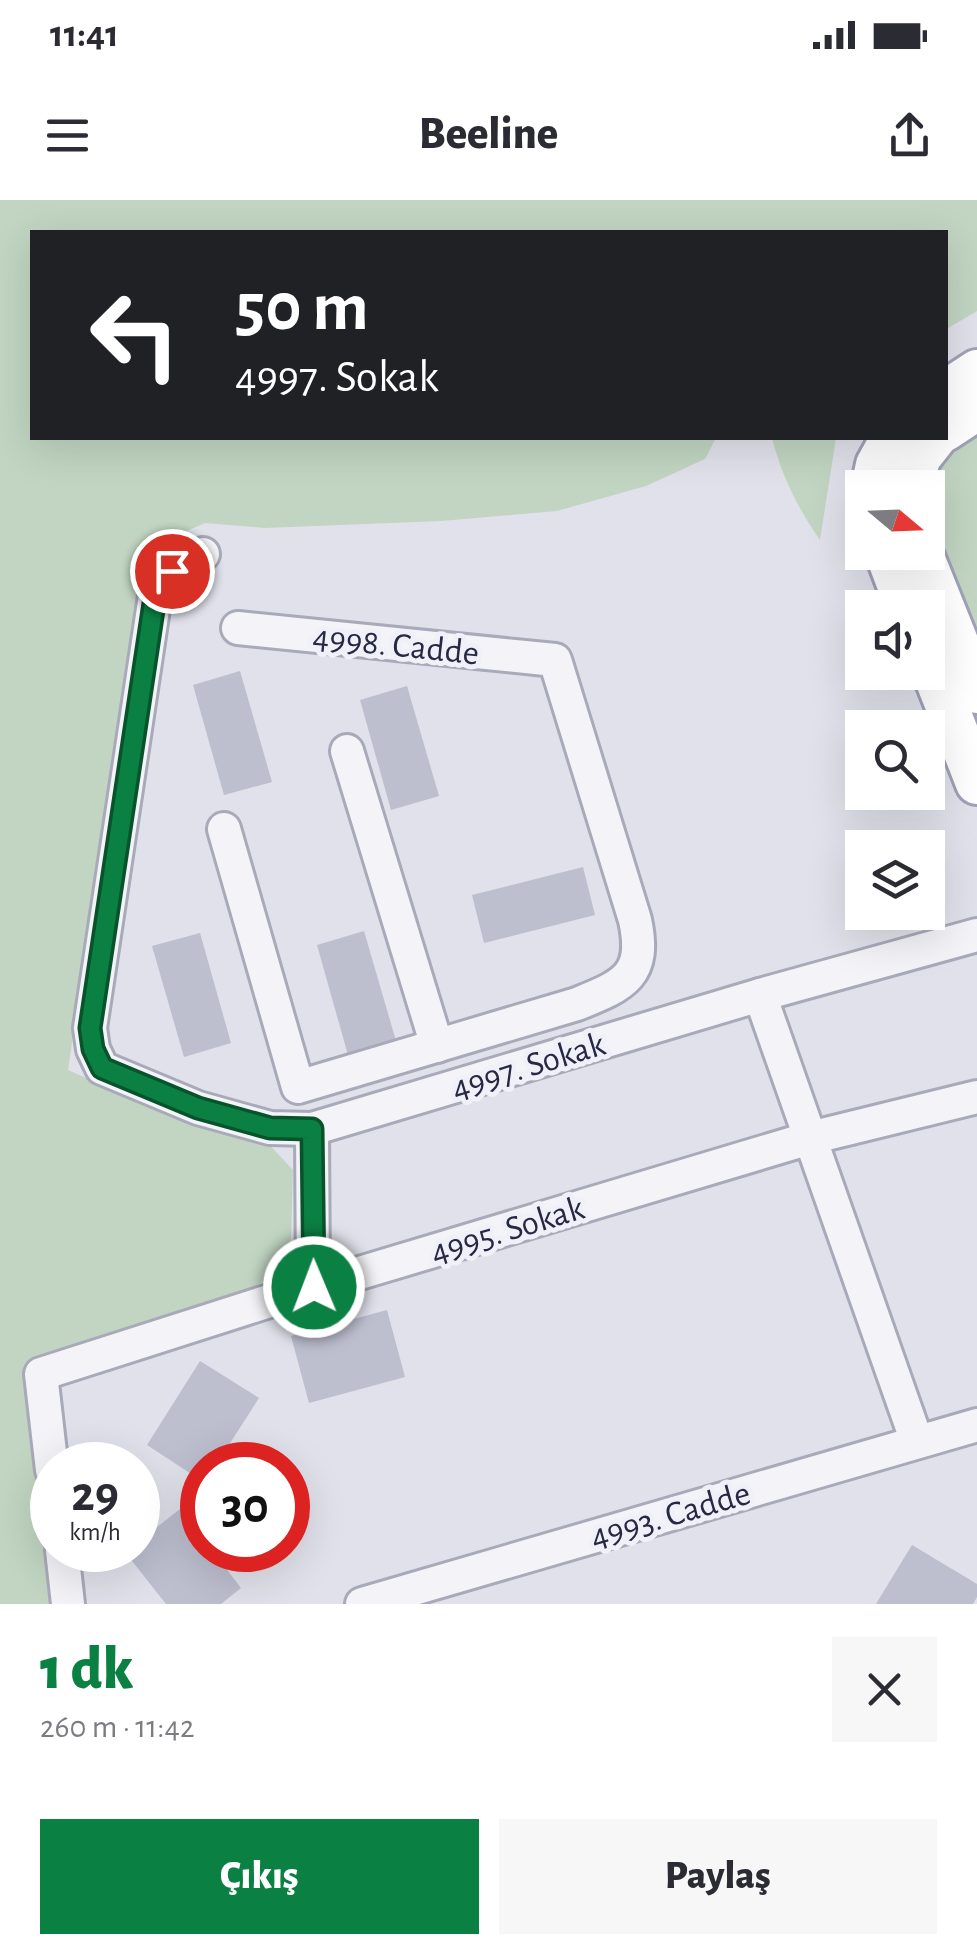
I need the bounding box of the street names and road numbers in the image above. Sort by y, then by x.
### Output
street label: 4998. Cadde [311,619,481,672]
street label: 4997. Sokak [448,1027,609,1106]
street label: 4995. Sokak [427,1191,588,1270]
street label: 4993. Cadde [586,1476,754,1555]

